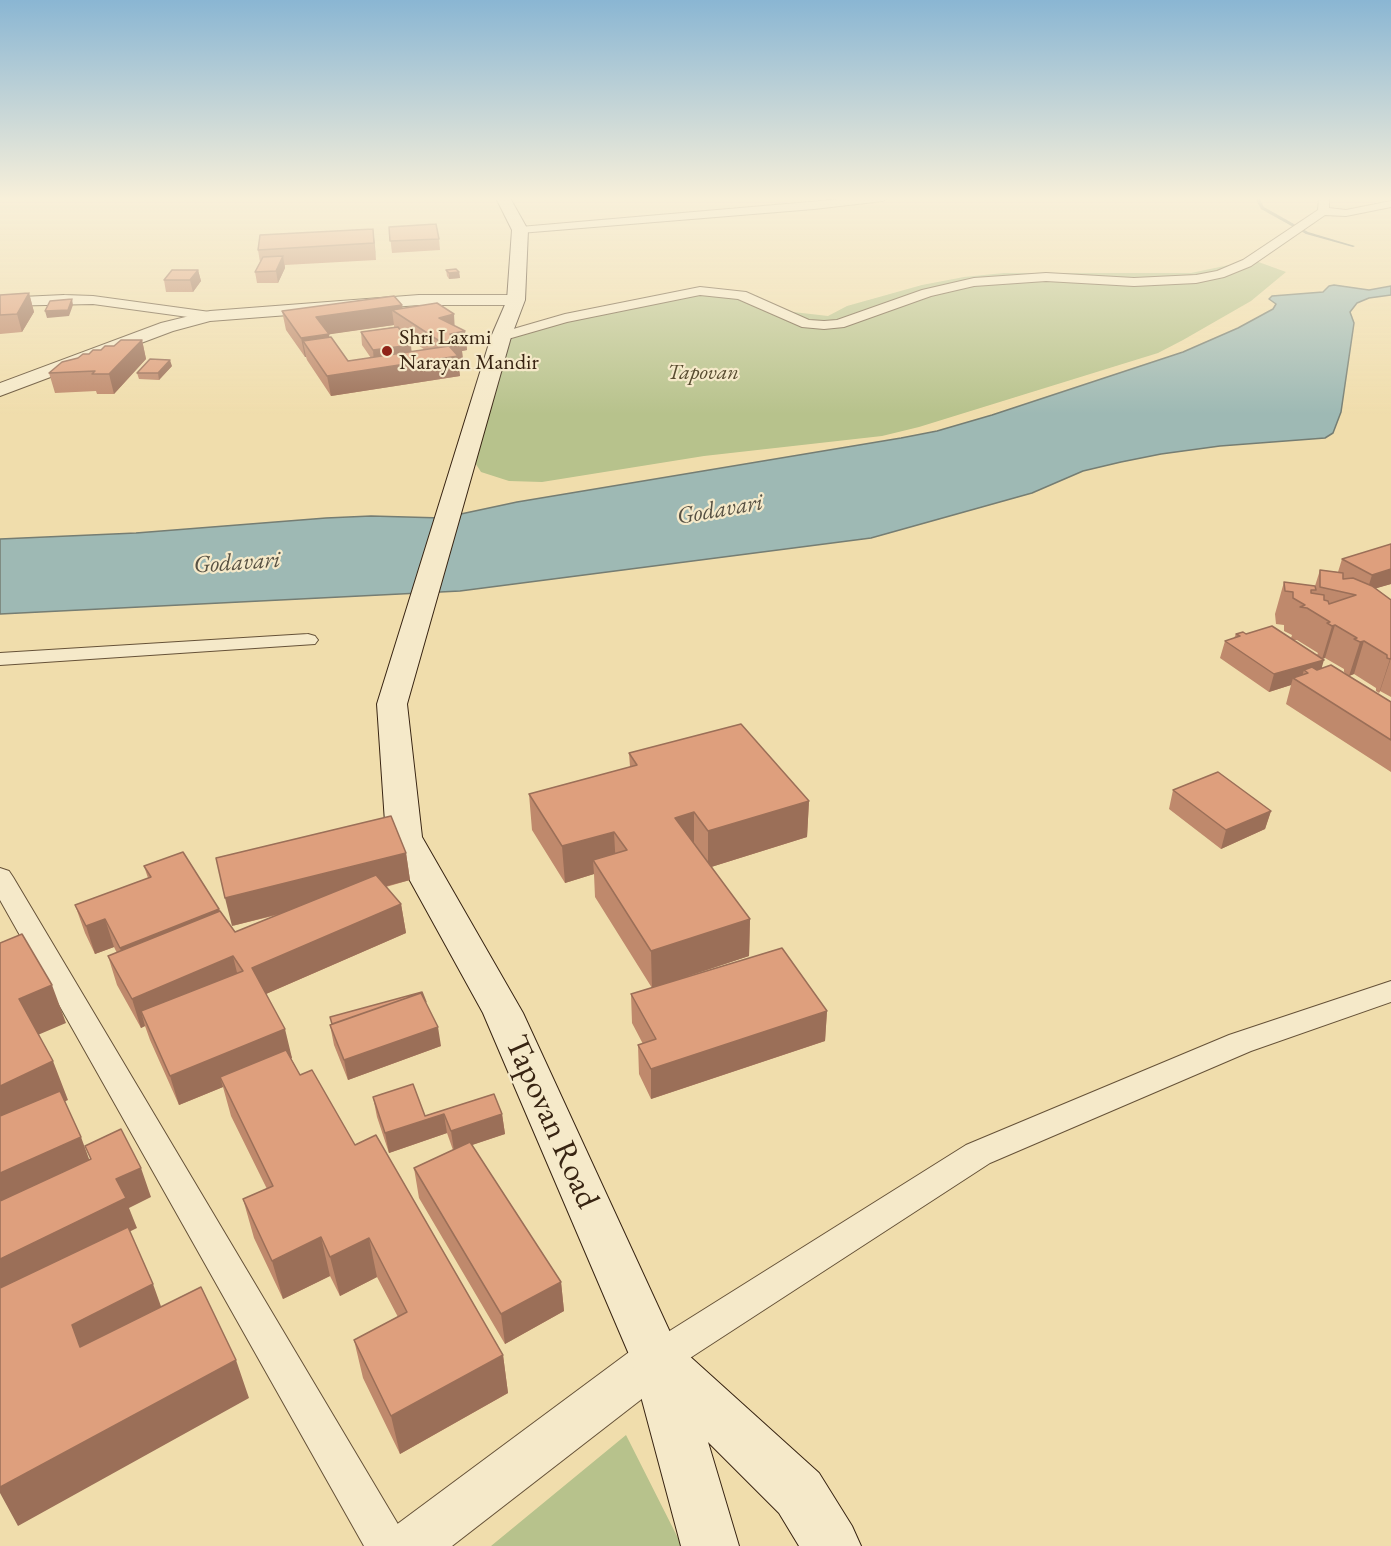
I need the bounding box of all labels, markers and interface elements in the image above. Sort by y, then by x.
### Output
place label: Shri Laxmi Narayan Mandir [399,325,539,376]
marker: Shri Laxmi Narayan Mandir [380,344,394,358]
park label: Tapovan [667,360,739,386]
water label: Godavari [675,488,765,532]
water label: Godavari [193,546,281,580]
street label: Tapovan Road [495,1029,607,1215]

